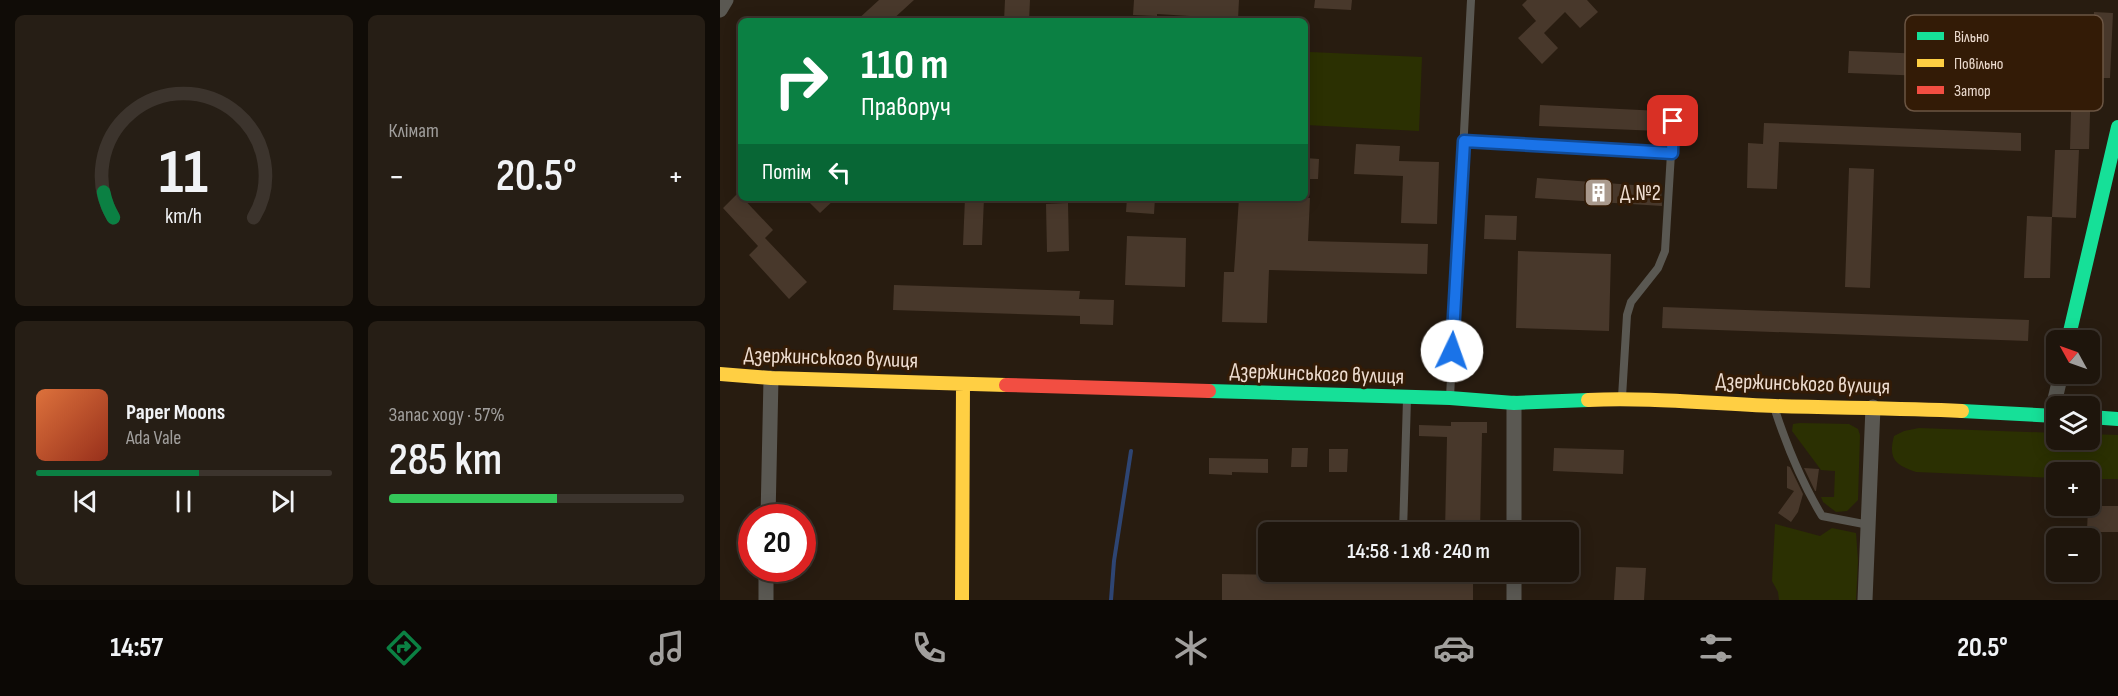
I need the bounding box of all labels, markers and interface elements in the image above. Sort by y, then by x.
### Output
legend [1905,15,2103,111]
text: Вільно [1954,28,1989,47]
text: 110 m [861,40,948,91]
icon: right [762,42,840,120]
text: Повільно [1954,55,2004,74]
text: Затор [1954,82,1991,101]
text: Праворуч [861,91,951,123]
pin [1647,95,1698,146]
icon: arrive [1656,104,1689,137]
text: Клімат [389,119,439,143]
text: 11 [159,136,208,211]
text: 20.5° [496,149,577,204]
icon: left [823,156,856,189]
text: − [389,157,405,197]
text: + [668,157,684,197]
text: Потім [762,159,811,186]
building icon: Д.№2 [1583,177,1615,209]
place label: Д.№2 [1620,180,1661,207]
text: km/h [165,204,202,229]
position arrow [1420,319,1484,383]
north arrow [2046,330,2100,384]
map controls [2046,330,2100,582]
street label: Дзержинського вулиця [743,341,919,375]
street label: Дзержинського вулиця [1229,357,1405,391]
street label: Дзержинського вулиця [1715,367,1891,401]
button: layers [2046,396,2100,450]
text: Paper Moons [126,399,225,426]
text: Запас ходу · 57% [389,403,505,427]
text: Ada Vale [126,426,181,450]
text: 285 km [389,433,502,488]
button: + [2046,462,2100,516]
icon: previous [69,485,102,518]
icon: pause [167,485,200,518]
icon: next [266,485,299,518]
speed limit sign: 20 [738,504,816,582]
button: − [2046,528,2100,582]
text: 14:58 · 1 хв · 240 m [1347,538,1490,565]
icon: directions [383,627,425,669]
icon: music [646,627,688,669]
icon: phone [908,627,950,669]
icon: climate [1170,627,1212,669]
icon: car [1433,627,1475,669]
icon: filters [1695,627,1737,669]
text: 14:57 [110,632,163,664]
text: 20.5° [1957,632,2008,664]

